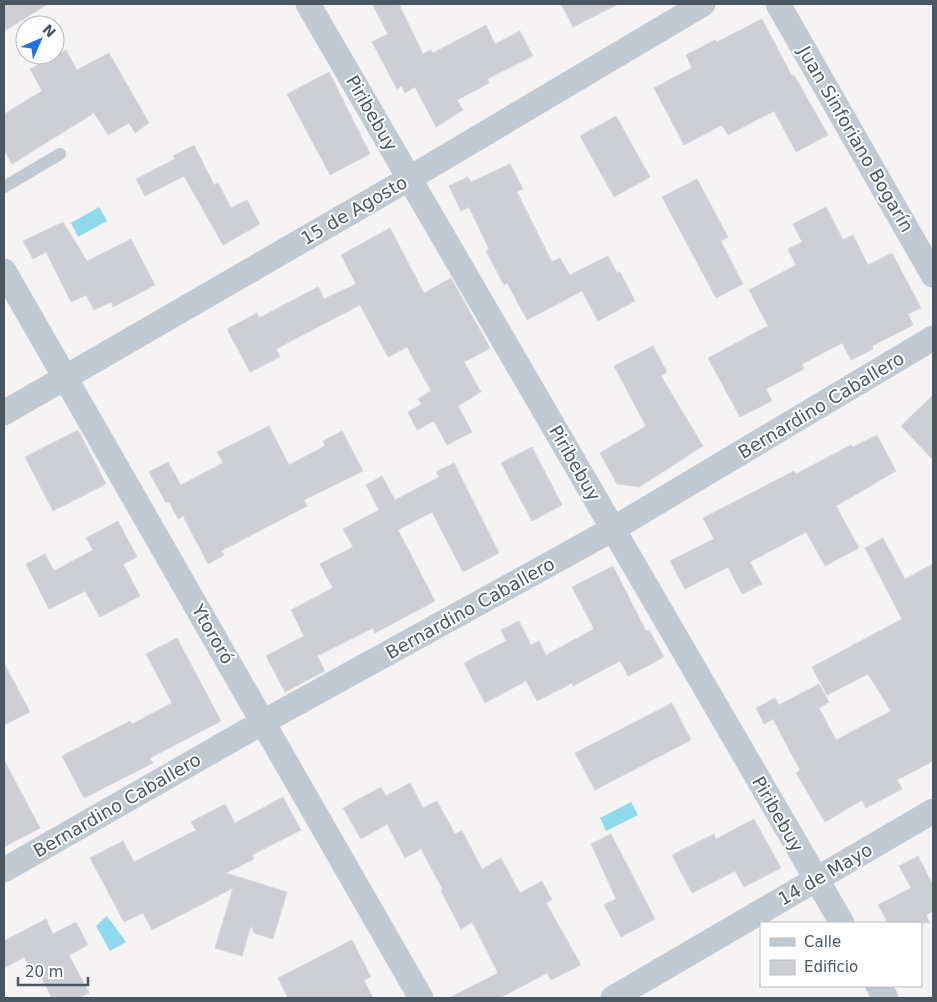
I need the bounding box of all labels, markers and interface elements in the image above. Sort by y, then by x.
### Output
north arrow [15,15,65,65]
text: N [39,21,59,41]
street label: Juan Sinforiano Bogarín [794,41,918,236]
street label: Piribebuy [342,71,402,155]
street label: 15 de Agosto [297,171,411,249]
street label: Bernardino Caballero [734,347,908,463]
street label: Piribebuy [545,421,605,505]
street label: Bernardino Caballero [382,553,558,663]
street label: Ytororó [187,600,238,667]
street label: Bernardino Caballero [30,748,204,862]
street label: Piribebuy [748,772,808,856]
street label: 14 de Mayo [774,839,876,909]
legend [760,922,922,987]
text: Calle [804,933,841,951]
scale bar [18,954,88,986]
text: Edificio [804,958,858,976]
text: 20 m [25,963,63,981]

